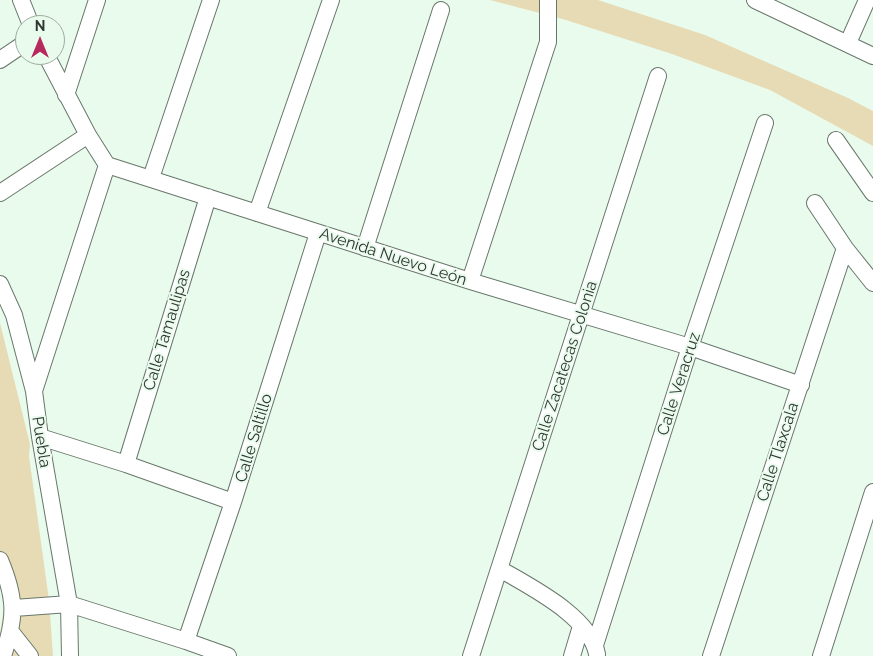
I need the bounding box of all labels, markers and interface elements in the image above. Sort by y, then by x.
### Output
north arrow [15,15,65,65]
text: N [35,18,45,34]
street label: Avenida Nuevo León [317,224,469,290]
street label: Calle Tamaulipas [139,267,195,393]
street label: Calle Zacatecas Colonia [528,278,602,454]
street label: Calle Veracruz [653,330,705,438]
street label: Calle Saltillo [231,391,277,485]
street label: Calle Tlaxcala [753,400,803,504]
street label: Puebla [27,415,55,469]

